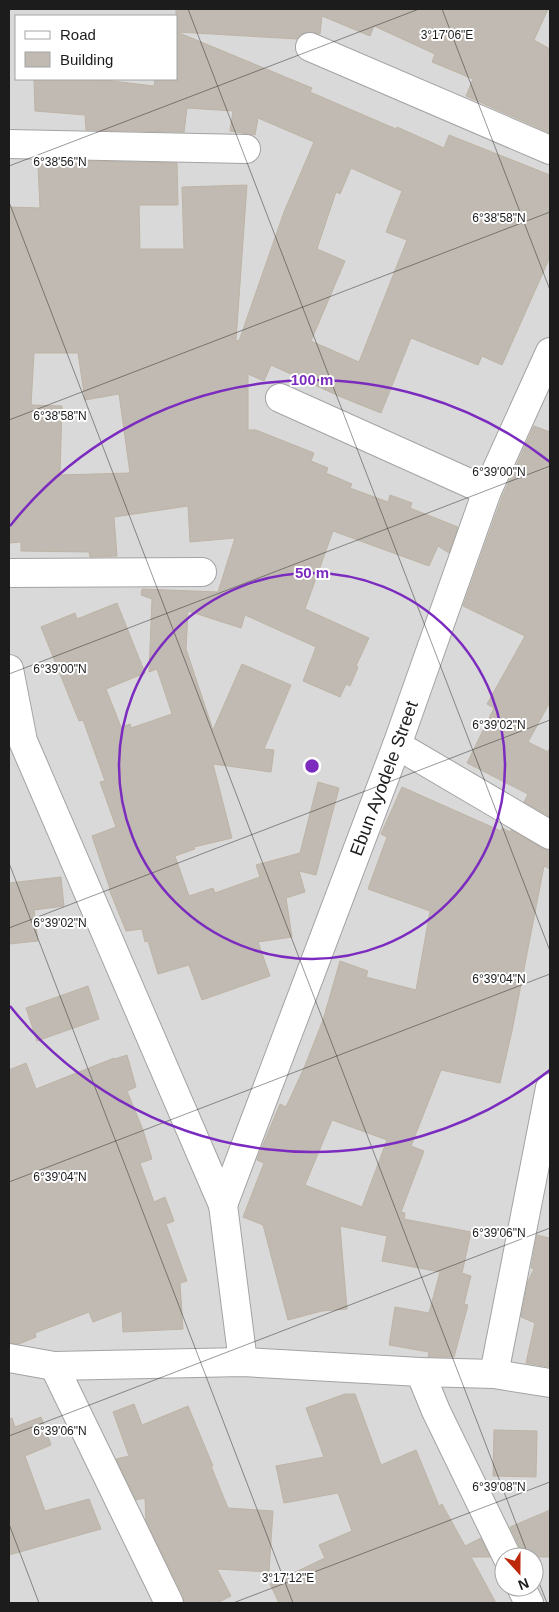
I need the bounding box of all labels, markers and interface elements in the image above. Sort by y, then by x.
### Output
legend [15,15,178,80]
text: Road [60,26,96,43]
text: 3°17'06"E [421,28,473,42]
text: Building [60,51,113,68]
text: 6°38'56"N [33,155,87,169]
text: 6°38'58"N [472,211,526,225]
text: 100 m [291,371,333,388]
text: 6°38'58"N [33,409,87,423]
text: 6°39'00"N [472,465,526,479]
text: 50 m [295,564,329,581]
text: 6°39'00"N [33,662,87,676]
street label: Ebun Ayodele Street [346,698,422,859]
text: 6°39'02"N [472,718,526,732]
centre of rings [303,757,321,775]
text: 6°39'02"N [33,916,87,930]
text: 6°39'04"N [472,972,526,986]
text: 6°39'04"N [33,1170,87,1184]
text: 6°39'06"N [472,1226,526,1240]
text: 6°39'06"N [33,1424,87,1438]
text: 6°39'08"N [472,1480,526,1494]
north arrow [494,1547,544,1597]
text: 3°17'12"E [262,1571,314,1585]
text: N [516,1575,531,1593]

